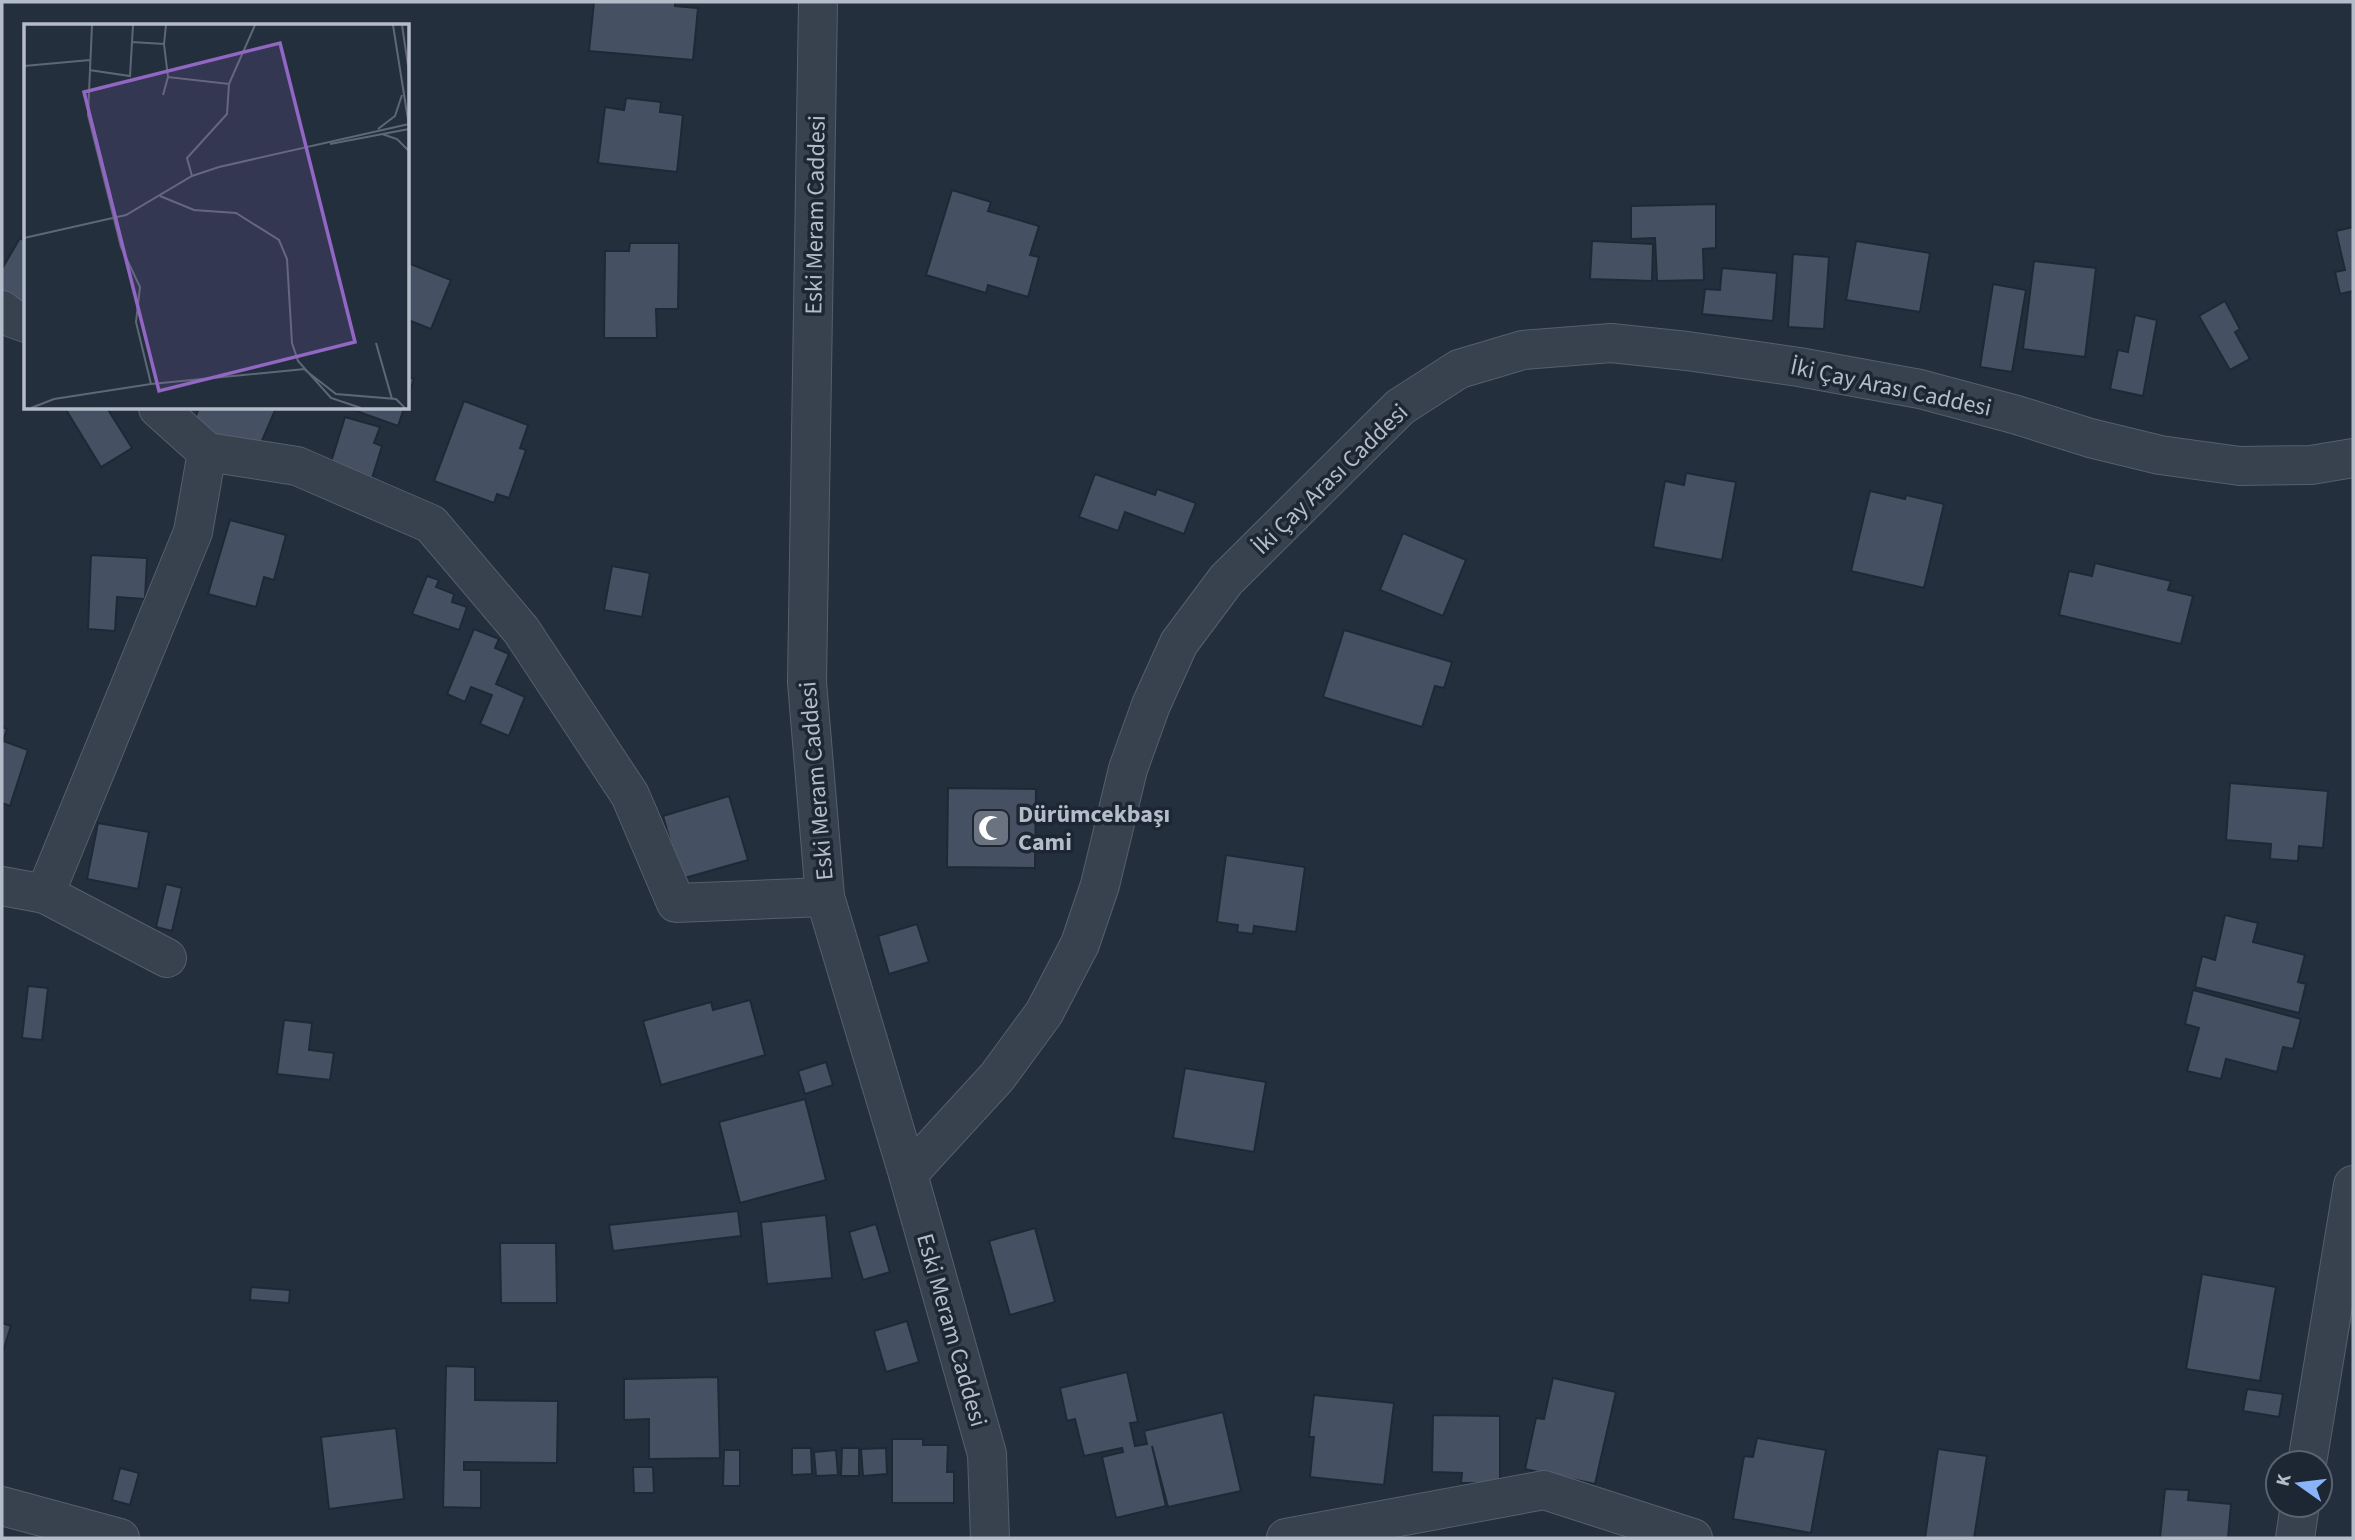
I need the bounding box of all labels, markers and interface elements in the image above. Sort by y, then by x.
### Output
inset map [24,24,410,410]
street label: Eski Meram Caddesi [796,115,835,315]
street label: İki Çay Arası Caddesi [1787,349,1995,426]
street label: İki Çay Arası Caddesi [1245,396,1416,563]
street label: Eski Meram Caddesi [790,680,843,882]
place label: Dürümcekbaşı Cami [1018,797,1170,860]
mosque icon: Dürümcekbaşı Cami [970,807,1012,849]
street label: Eski Meram Caddesi [907,1229,996,1431]
north arrow [2264,1449,2334,1519]
text: K [2269,1471,2299,1489]

